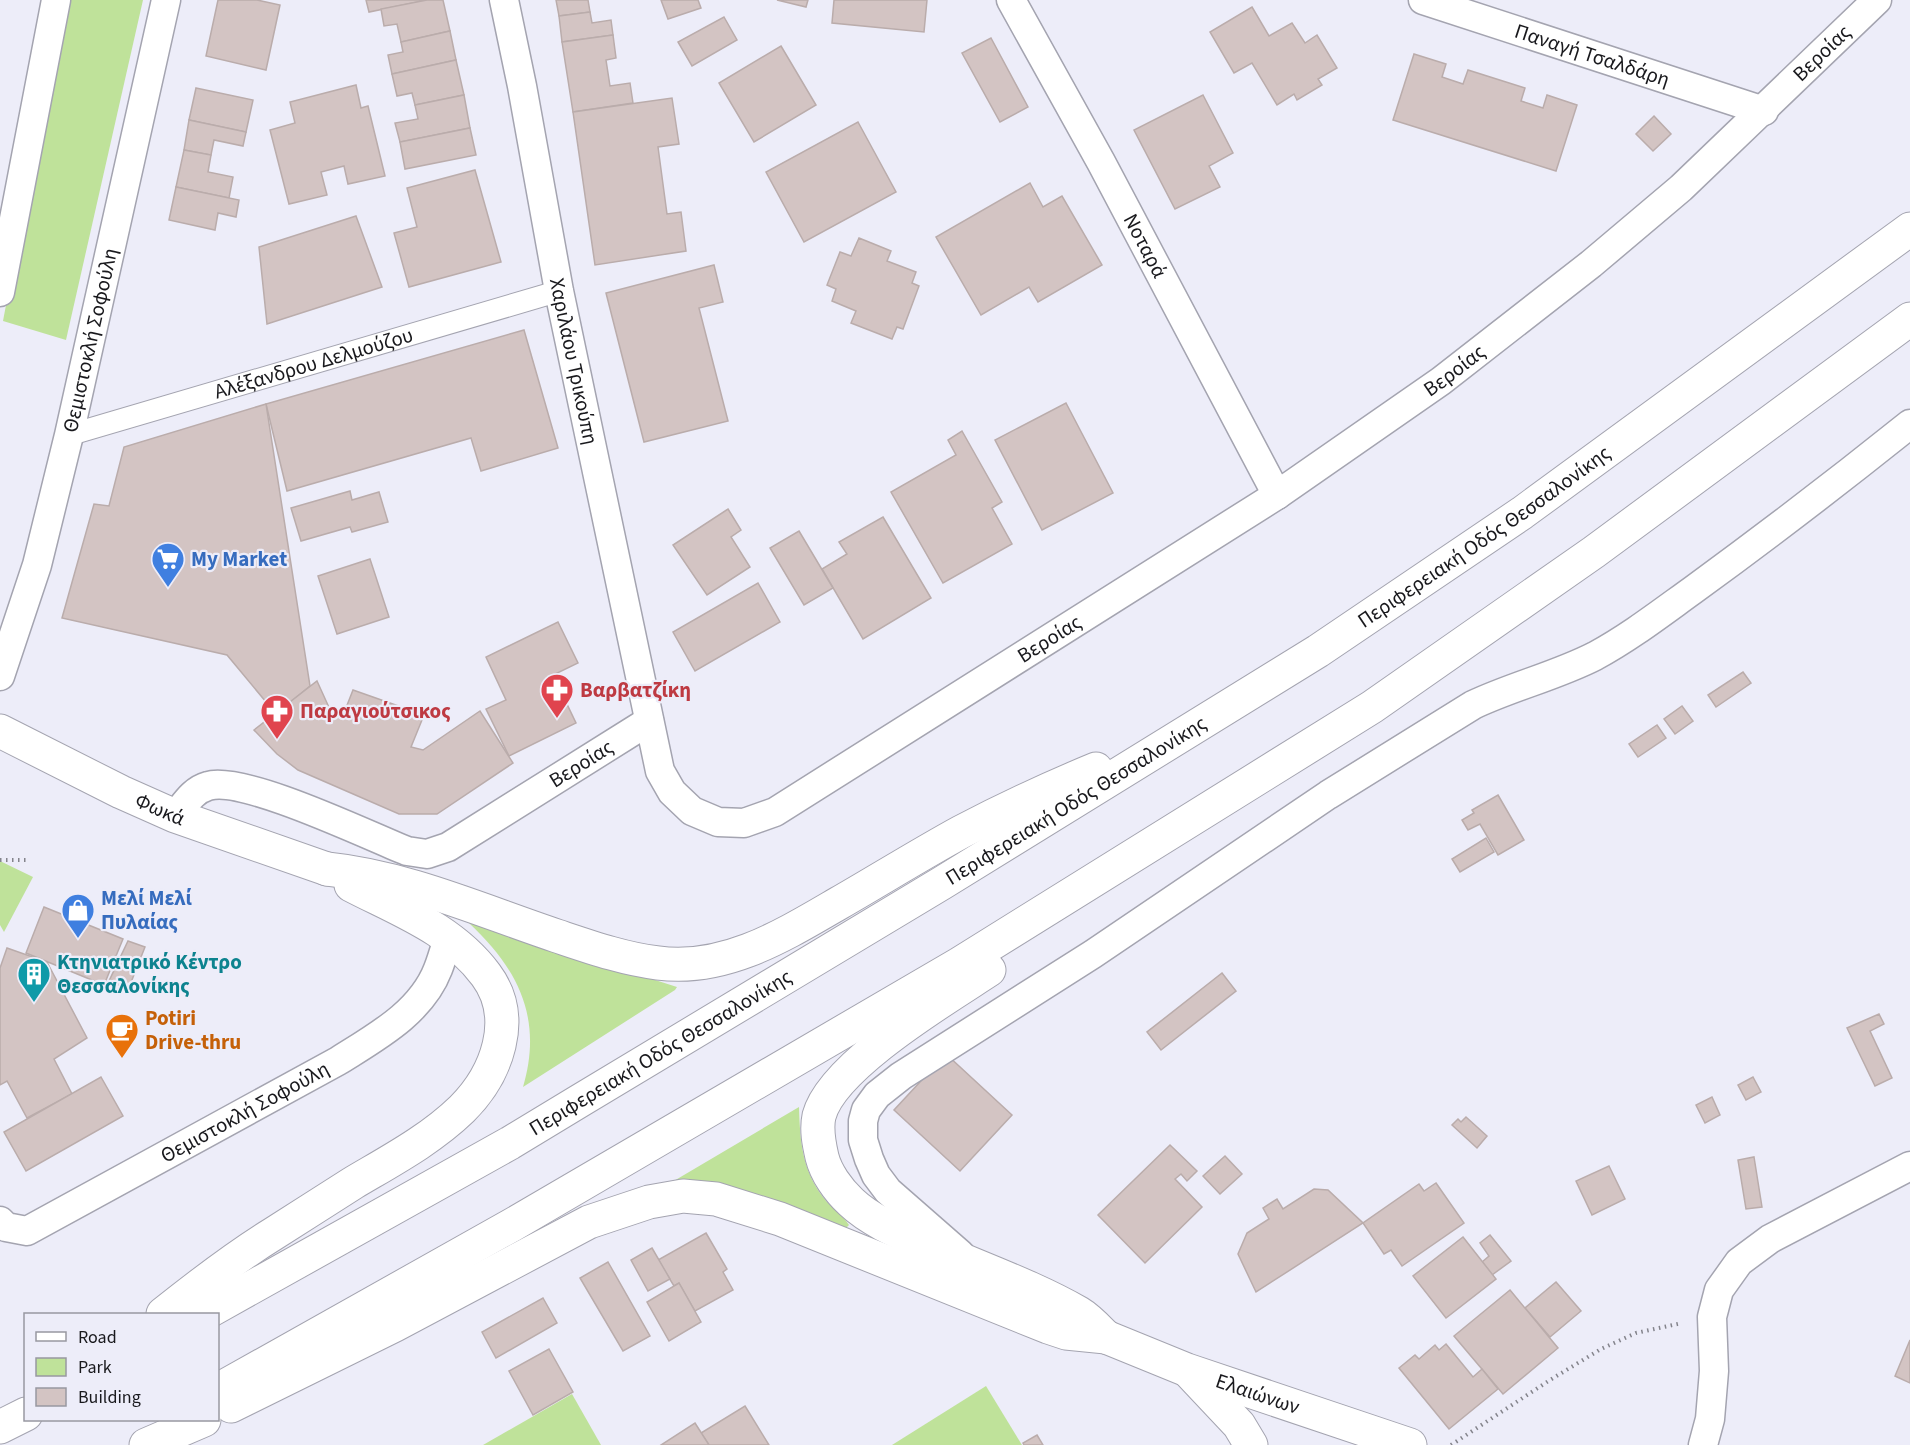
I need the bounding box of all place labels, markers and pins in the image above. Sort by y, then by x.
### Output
supermarket icon: My Market [150,541,186,588]
place label: My Market [191,544,287,574]
pharmacy icon: Βαρβατζίκη [539,672,575,719]
place label: Βαρβατζίκη [580,675,691,705]
pharmacy icon: Παραγιούτσικος [259,693,295,740]
place label: Παραγιούτσικος [300,696,451,726]
place label: Μελί Μελί Πυλαίας [101,883,193,937]
shop icon: Μελί Μελί Πυλαίας [60,892,96,939]
place label: Κτηνιατρικό Κέντρο Θεσσαλονίκης [57,947,242,1001]
building icon: Κτηνιατρικό Κέντρο Θεσσαλονίκης [16,956,52,1003]
place label: Potiri Drive-thru [145,1003,241,1057]
cafe icon: Potiri Drive-thru [104,1012,140,1059]

